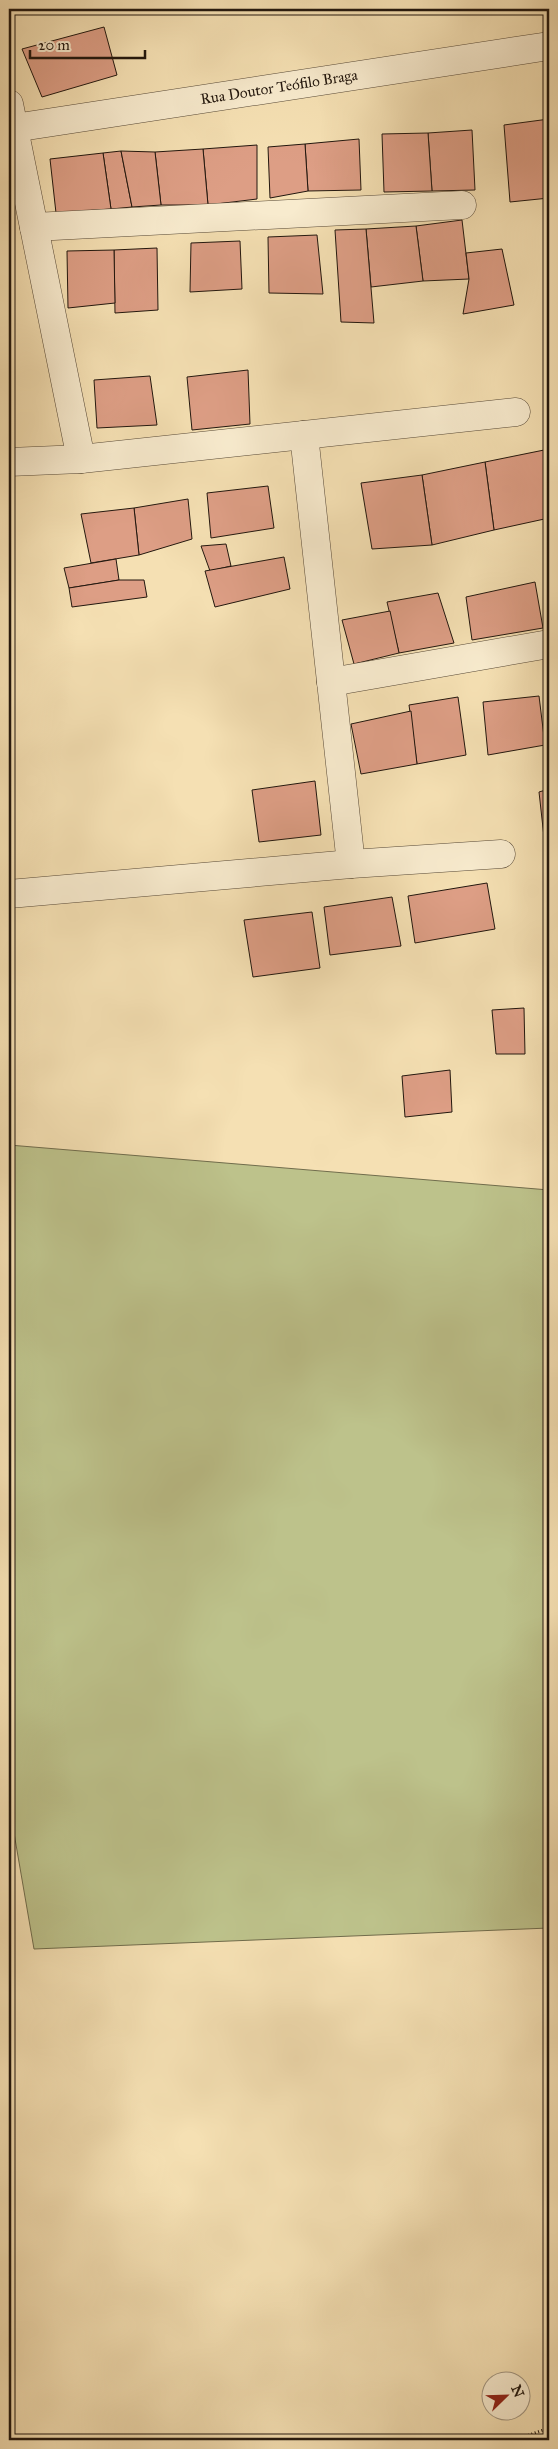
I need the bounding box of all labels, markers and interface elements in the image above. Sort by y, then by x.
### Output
scale bar [30,28,145,60]
text: 20 m [38,36,70,54]
street label: Rua Doutor Teófilo Braga [199,66,360,108]
north arrow [480,2372,530,2422]
text: N [507,2382,528,2400]

